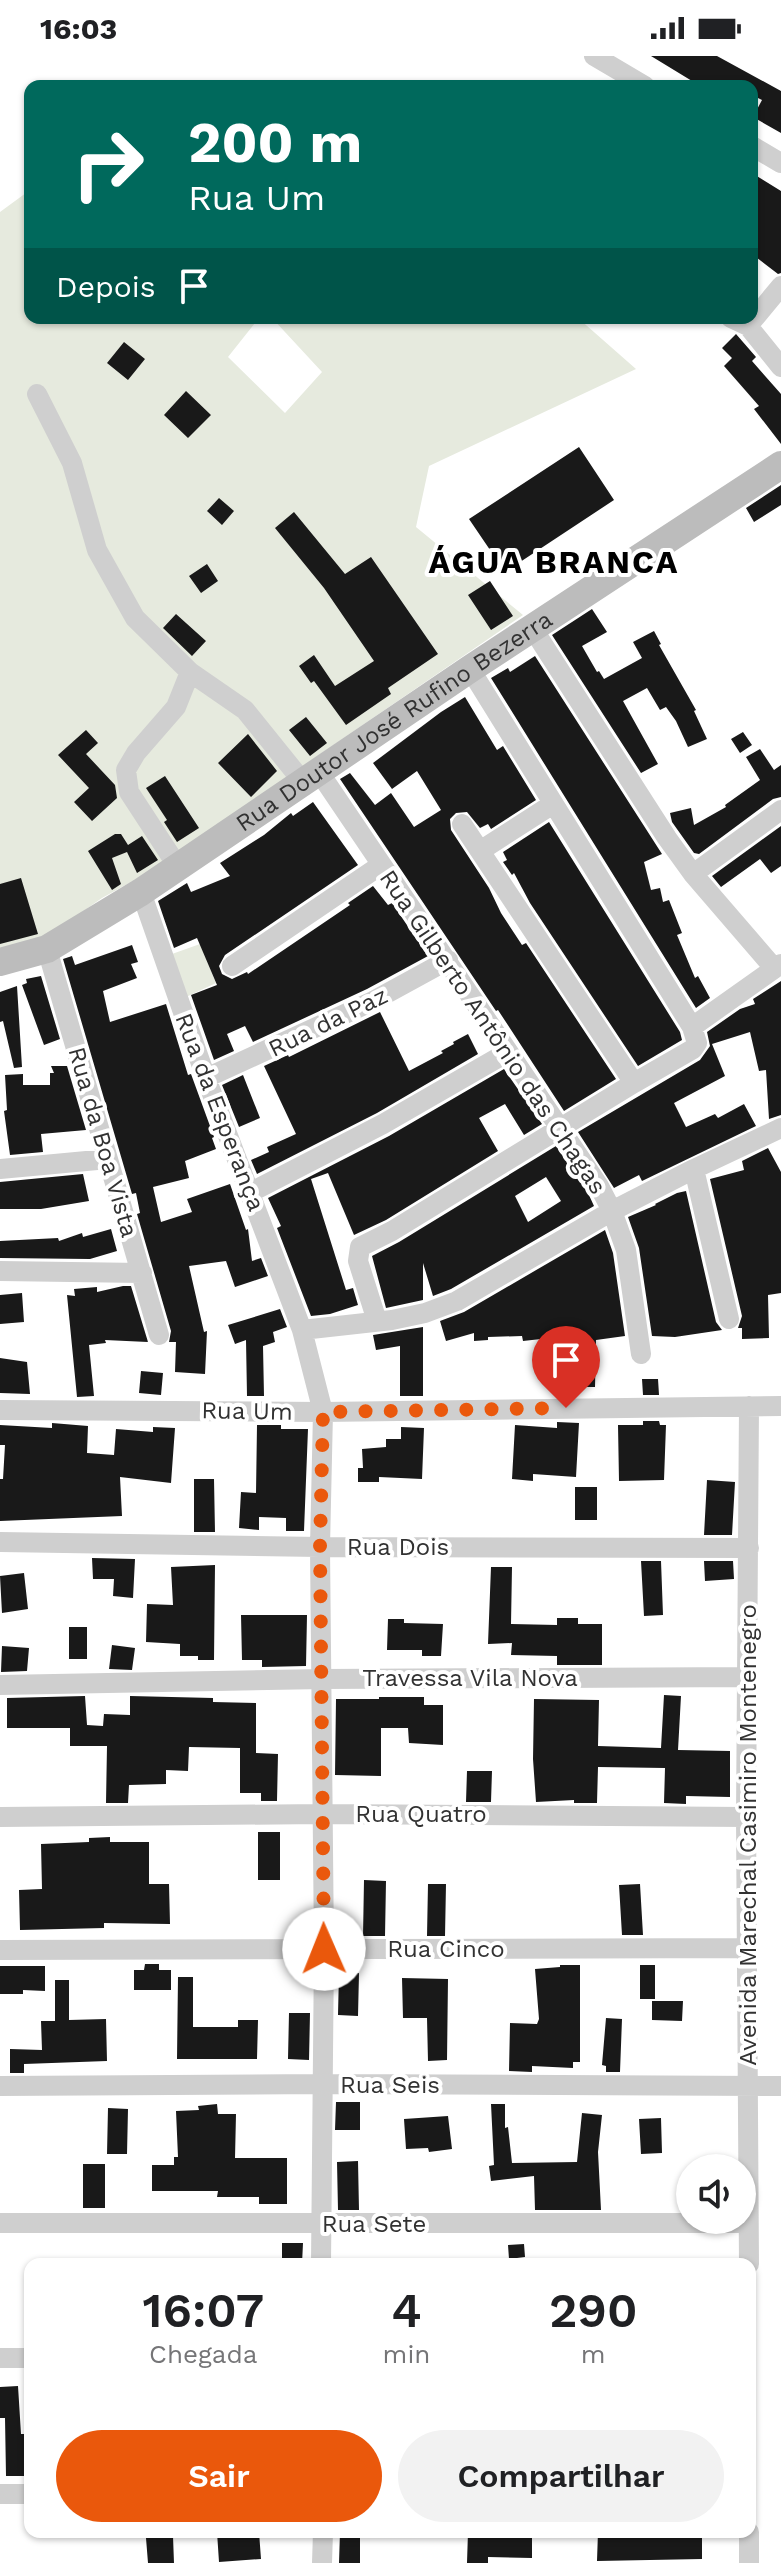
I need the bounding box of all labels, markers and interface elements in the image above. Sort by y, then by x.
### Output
text: 16:03 [40,11,117,46]
text: 200 m [188,110,362,176]
icon: right [56,112,160,216]
text: Rua Um [188,177,325,219]
icon: arrive [172,264,216,308]
text: Depois [56,269,156,304]
district label: ÁGUA BRANCA [429,543,679,581]
street label: Rua Doutor José Rufino Bezerra [231,605,557,837]
street label: Rua Gilberto Antônio das Chagas [374,865,612,1199]
street label: Rua da Paz [264,981,392,1063]
street label: Rua da Esperança [169,1009,271,1215]
street label: Rua da Boa Vista [62,1044,144,1240]
pin [532,1326,600,1408]
icon: arrive [544,1338,588,1382]
street label: Rua Um [201,1396,293,1426]
street label: Rua Dois [347,1533,449,1561]
street label: Avenida Marechal Casimiro Montenegro [734,1604,762,2066]
street label: Travessa Vila Nova [362,1664,578,1692]
street label: Rua Quatro [355,1800,487,1828]
position arrow [282,1907,366,1991]
street label: Rua Cinco [387,1935,505,1963]
street label: Rua Seis [340,2071,440,2099]
map controls [676,2154,756,2234]
button: sound [676,2154,756,2234]
street label: Rua Sete [322,2210,426,2238]
text: 16:07 [143,2282,264,2339]
text: 4 [391,2282,422,2339]
text: 290 [549,2282,637,2339]
text: Chegada [149,2339,258,2369]
text: min [383,2339,430,2369]
text: m [581,2339,606,2369]
button: Sair [56,2430,382,2522]
button: Compartilhar [398,2430,724,2522]

